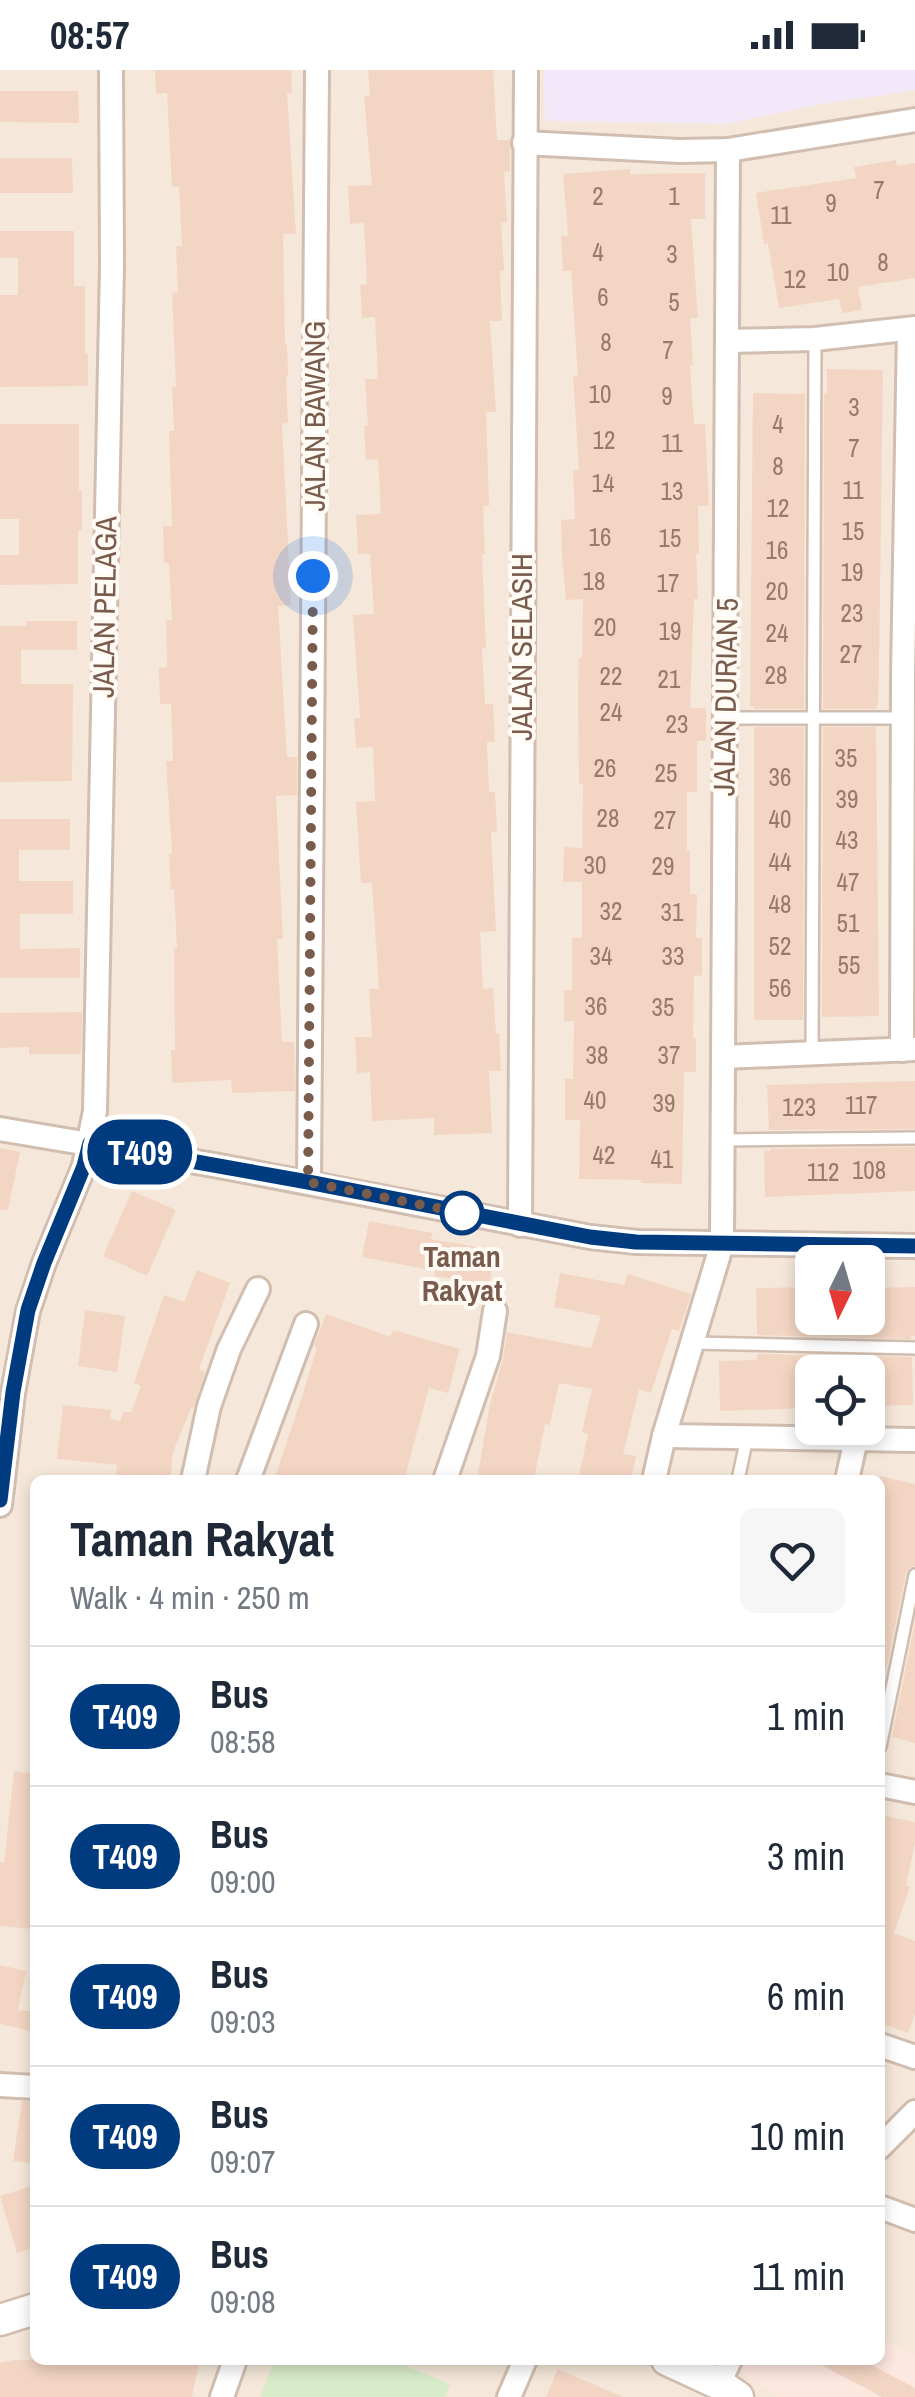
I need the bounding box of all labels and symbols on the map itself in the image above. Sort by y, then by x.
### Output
house number: 7 [873,173,885,207]
house number: 2 [592,179,604,213]
house number: 1 [668,179,680,213]
house number: 9 [825,186,837,220]
house number: 11 [770,198,792,232]
house number: 4 [592,235,604,269]
house number: 3 [666,237,678,271]
house number: 8 [877,245,889,279]
house number: 10 [827,255,849,289]
house number: 12 [784,262,806,296]
house number: 6 [597,280,609,314]
house number: 5 [668,285,680,319]
street label: JALAN BAWANG [294,321,334,511]
house number: 8 [600,325,612,359]
house number: 7 [662,333,674,367]
house number: 10 [589,377,611,411]
house number: 9 [661,379,673,413]
house number: 3 [848,390,860,424]
house number: 4 [772,407,784,441]
house number: 12 [593,423,615,457]
house number: 11 [661,426,683,460]
house number: 7 [848,431,860,465]
house number: 8 [772,449,784,483]
house number: 14 [592,466,614,500]
house number: 11 [842,473,864,507]
house number: 13 [661,474,683,508]
house number: 12 [767,491,789,525]
house number: 15 [842,514,864,548]
street label: JALAN PELAGA [82,515,126,698]
house number: 16 [589,520,611,554]
house number: 15 [659,521,681,555]
house number: 16 [766,533,788,567]
your location [288,551,338,601]
street label: JALAN SELASIH [501,553,541,741]
house number: 19 [841,555,863,589]
house number: 18 [583,564,605,598]
house number: 17 [657,566,679,600]
house number: 20 [766,574,788,608]
house number: 23 [841,596,863,630]
street label: JALAN DURIAN 5 [703,598,747,796]
house number: 20 [594,610,616,644]
house number: 19 [659,614,681,648]
house number: 24 [766,616,788,650]
house number: 27 [840,637,862,671]
house number: 28 [765,658,787,692]
house number: 22 [600,659,622,693]
house number: 21 [658,662,681,696]
house number: 24 [600,695,622,729]
house number: 23 [666,707,688,741]
house number: 35 [835,741,857,775]
house number: 26 [594,751,616,785]
house number: 25 [655,756,677,790]
house number: 36 [769,760,791,794]
house number: 39 [836,782,858,816]
house number: 28 [597,801,619,835]
house number: 40 [769,802,791,836]
house number: 27 [654,803,676,837]
house number: 43 [836,823,858,857]
house number: 44 [769,845,791,879]
house number: 30 [584,848,606,882]
house number: 29 [652,849,674,883]
house number: 47 [837,865,859,899]
house number: 48 [769,887,791,921]
house number: 32 [600,894,622,928]
house number: 31 [661,895,684,929]
house number: 51 [837,906,860,940]
house number: 52 [769,929,791,963]
house number: 34 [590,939,612,973]
house number: 33 [662,939,684,973]
house number: 55 [838,948,860,982]
house number: 56 [769,971,791,1005]
house number: 36 [585,989,607,1023]
house number: 35 [652,990,674,1024]
house number: 38 [586,1038,608,1072]
house number: 37 [658,1038,680,1072]
house number: 40 [584,1083,606,1117]
house number: 39 [653,1086,675,1120]
house number: 117 [845,1088,877,1122]
house number: 123 [782,1090,816,1124]
line badge: T409 [70,1120,210,1184]
house number: 42 [593,1138,615,1172]
house number: 41 [651,1142,674,1176]
house number: 108 [852,1153,886,1187]
house number: 112 [807,1155,839,1189]
marker: Taman Rakyat [441,1192,483,1234]
place label: Taman Rakyat [422,1236,502,1310]
north arrow [795,1245,885,1335]

